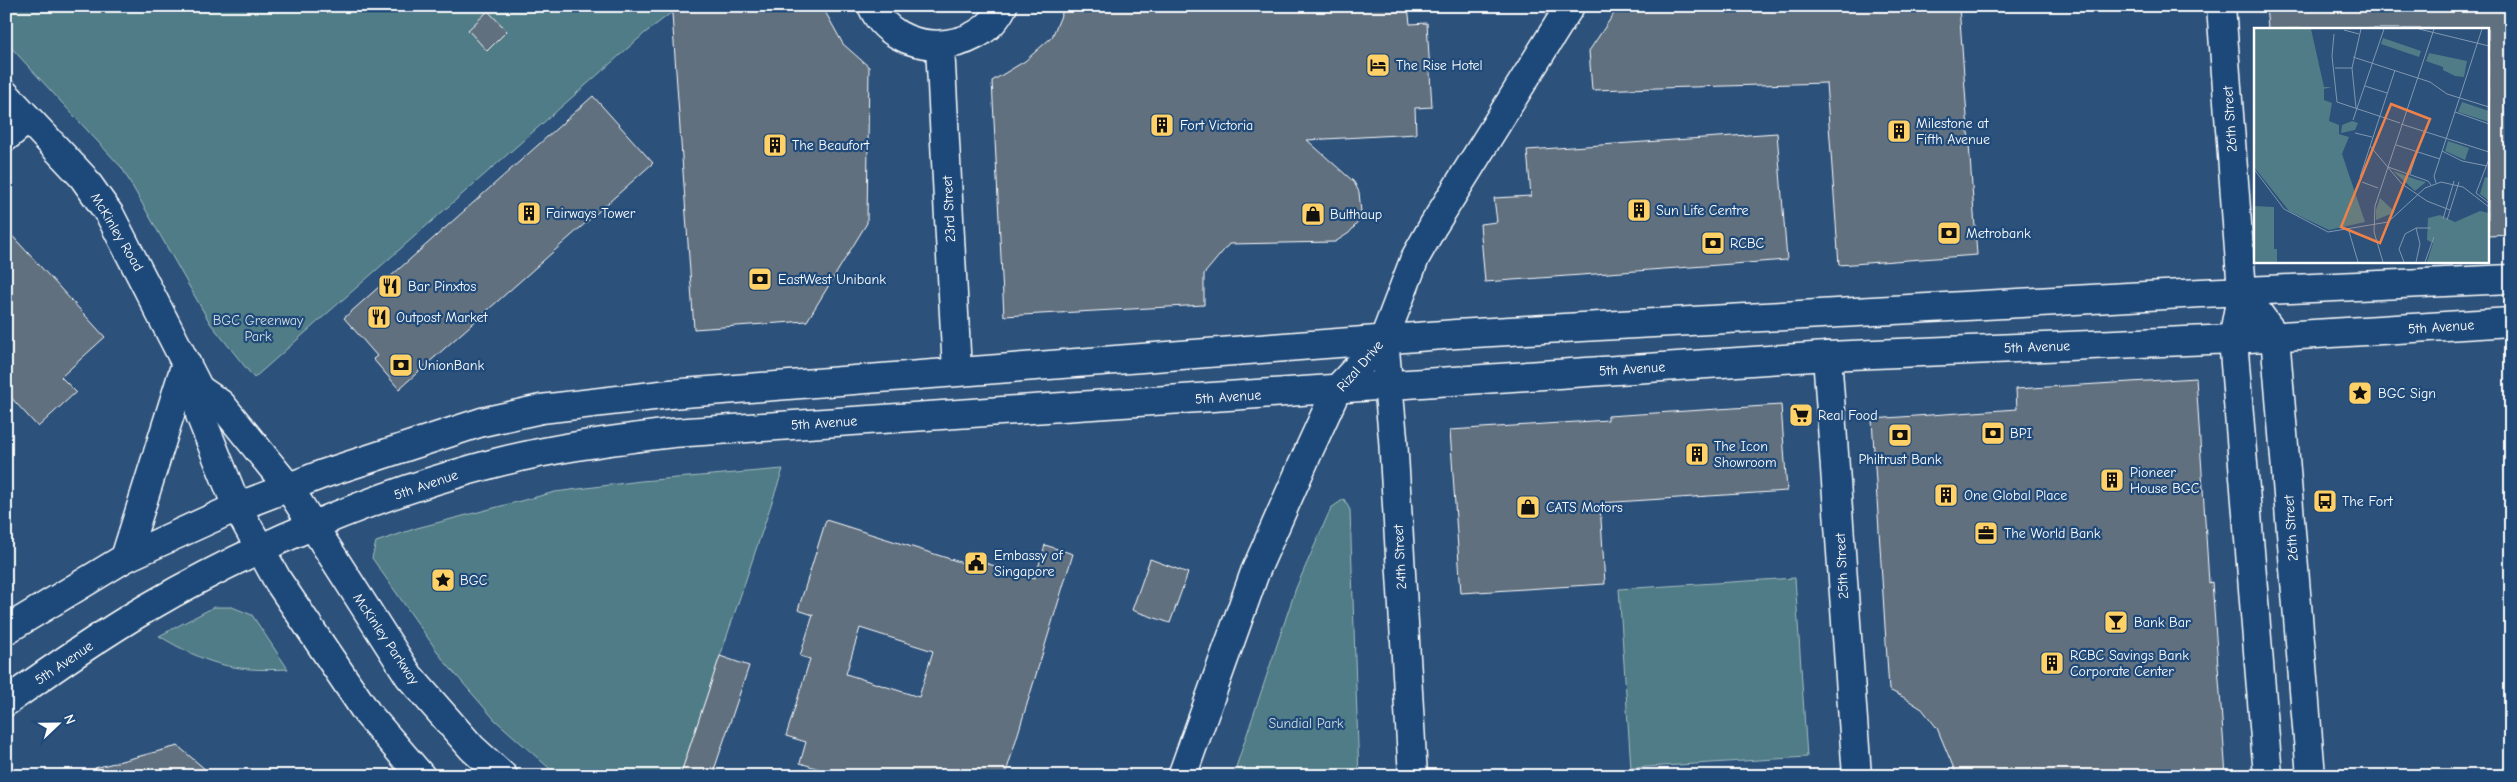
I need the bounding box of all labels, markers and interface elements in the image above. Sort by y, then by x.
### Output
inset map [2254,28,2490,262]
hotel icon: The Rise Hotel [1365,52,1391,78]
place label: The Rise Hotel [1396,57,1483,74]
street label: 26th Street [2219,84,2241,153]
building icon: Fort Victoria [1149,112,1175,138]
place label: Milestone at Fifth Avenue [1916,115,1990,148]
place label: Fort Victoria [1180,117,1253,134]
building icon: Milestone at Fifth Avenue [1886,118,1912,144]
building icon: The Beaufort [762,132,788,158]
place label: The Beaufort [792,137,870,154]
street label: 23rd Street [939,174,959,243]
street label: McKinley Road [87,190,147,274]
building icon: Sun Life Centre [1626,197,1652,223]
building icon: Fairways Tower [516,200,542,226]
shop icon: Bulthaup [1300,201,1326,227]
place label: Sun Life Centre [1656,202,1748,219]
place label: Fairways Tower [546,205,636,222]
place label: Bulthaup [1330,206,1382,223]
bank icon: Metrobank [1936,220,1962,246]
place label: Metrobank [1966,225,2031,242]
bank icon: RCBC [1700,230,1726,256]
place label: RCBC [1730,235,1765,252]
bank icon: EastWest Unibank [747,266,773,292]
place label: EastWest Unibank [778,271,886,288]
restaurant icon: Bar Pinxtos [377,273,403,299]
place label: Bar Pinxtos [408,278,476,295]
restaurant icon: Outpost Market [366,304,392,330]
place label: Outpost Market [396,309,488,326]
park label: BGC Greenway Park [213,312,304,345]
street label: 5th Avenue [2407,316,2475,338]
street label: Rizal Drive [1333,337,1387,395]
street label: 5th Avenue [2004,337,2070,357]
bank icon: UnionBank [388,352,414,378]
place label: UnionBank [418,357,484,374]
street label: 5th Avenue [1598,358,1666,380]
place icon: BGC Sign [2347,380,2373,406]
place label: BGC Sign [2378,385,2436,402]
street label: 5th Avenue [1194,386,1262,408]
supermarket icon: Real Food [1788,402,1814,428]
place label: Real Food [1818,407,1878,424]
street label: 5th Avenue [790,412,858,434]
bank icon: BPI [1980,420,2006,446]
bank icon: Philtrust Bank [1887,422,1913,448]
place label: BPI [2010,425,2032,442]
place label: The Icon Showroom [1714,438,1777,471]
building icon: The Icon Showroom [1684,441,1710,467]
place label: Philtrust Bank [1858,451,1942,468]
place label: Pioneer House BGC [2130,464,2200,497]
street label: 5th Avenue [392,466,460,504]
building icon: Pioneer House BGC [2099,467,2125,493]
building icon: One Global Place [1933,482,1959,508]
place label: One Global Place [1964,487,2067,504]
bus stop icon: The Fort [2312,488,2338,514]
street label: 26th Street [2280,493,2302,562]
place label: The Fort [2342,493,2394,510]
shop icon: CATS Motors [1515,494,1541,520]
place label: CATS Motors [1546,499,1623,516]
office icon: The World Bank [1973,520,1999,546]
street label: 24th Street [1390,523,1410,590]
place label: The World Bank [2004,525,2101,542]
street label: 25th Street [1832,532,1852,599]
place label: Embassy of Singapore [994,547,1064,580]
public building icon: Embassy of Singapore [963,550,989,576]
place icon: BGC [430,567,456,593]
place label: BGC [460,572,488,589]
street label: McKinley Parkway [349,590,423,689]
bar icon: Bank Bar [2103,609,2129,635]
place label: Bank Bar [2134,614,2191,631]
street label: 5th Avenue [32,637,96,689]
place label: RCBC Savings Bank Corporate Center [2070,647,2189,680]
building icon: RCBC Savings Bank Corporate Center [2039,650,2065,676]
north arrow [32,700,82,750]
text: N [60,712,79,727]
park label: Sundial Park [1269,715,1344,732]

